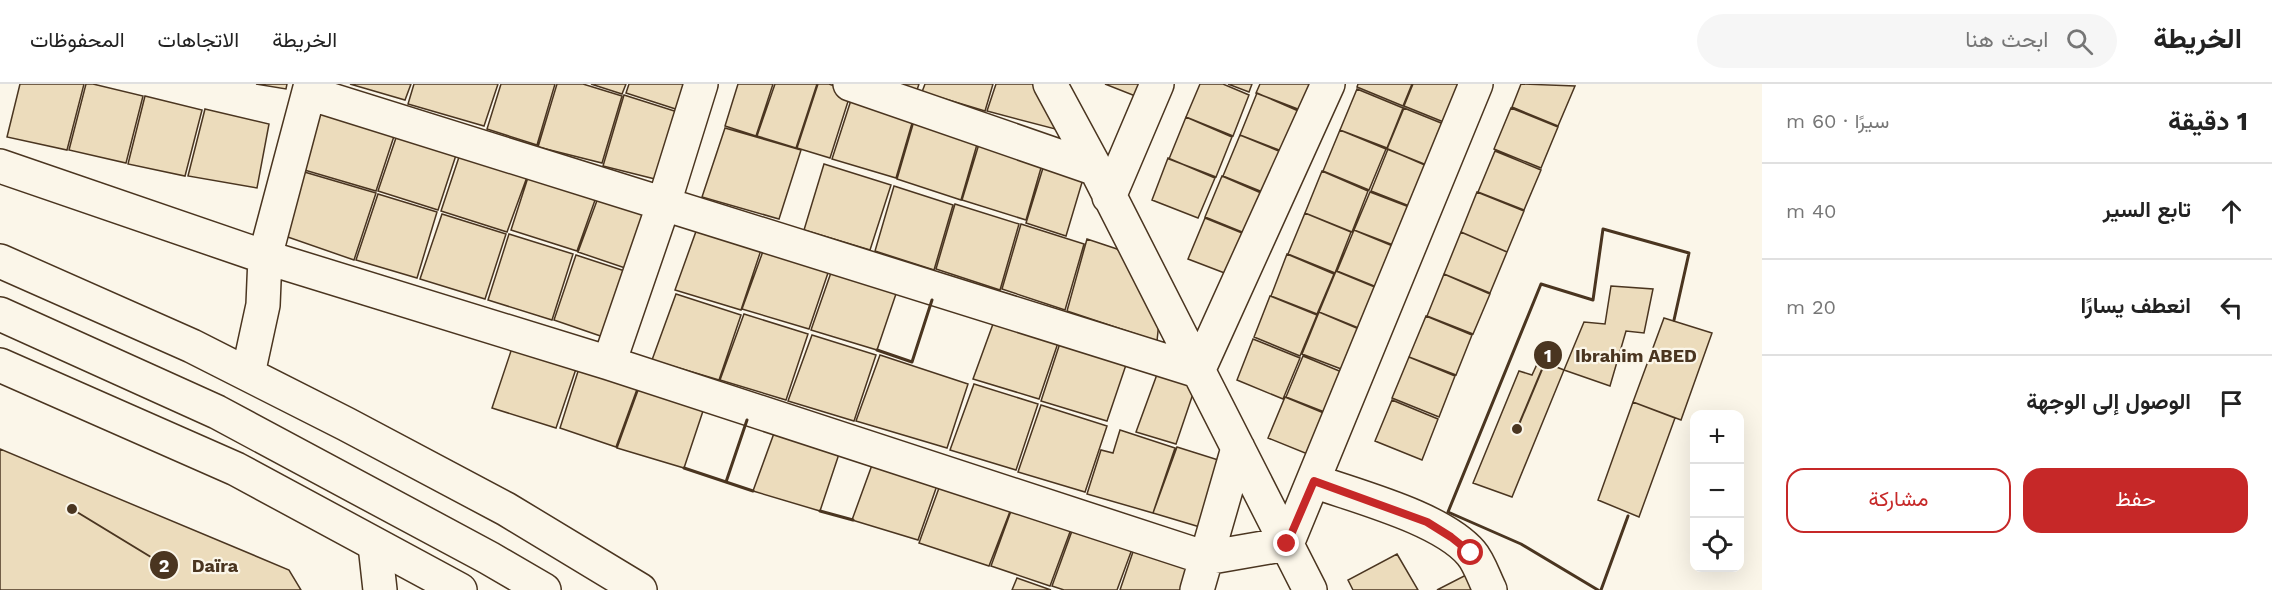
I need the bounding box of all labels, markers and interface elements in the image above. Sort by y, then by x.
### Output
search box [1697,14,2117,68]
text: الخريطة [2153,22,2242,55]
icon: search [2063,25,2096,58]
text: المحفوظات [30,27,125,52]
text: الاتجاهات [158,27,239,52]
text: الخريطة [272,27,337,52]
text: ابحث هنا [1965,27,2048,52]
text: 1 دقيقة [2168,106,2248,136]
text: سيرًا · 60 m [1786,109,1889,133]
icon: ahead [2215,195,2248,228]
text: تابع السير [2103,197,2191,222]
text: 40 m [1786,199,1837,223]
icon: left [2215,291,2248,324]
text: انعطف يسارًا [2081,293,2191,318]
text: 20 m [1786,295,1836,319]
callout: Ibrahim ABED [1533,337,1709,373]
text: 1 [1544,345,1552,366]
text: Ibrahim ABED [1575,345,1697,366]
icon: arrive [2215,387,2248,420]
text: الوصول إلى الوجهة [2026,389,2191,414]
map controls [1690,410,1744,572]
button: + [1690,410,1744,464]
button: − [1690,464,1744,518]
button: مشاركة [1786,468,2011,533]
button: حفظ [2023,468,2248,533]
button: locate [1690,518,1744,572]
route end [1273,530,1299,556]
route start [1457,539,1483,565]
callout: Daïra [149,547,250,583]
text: 2 [159,555,169,576]
text: Daïra [192,555,239,576]

